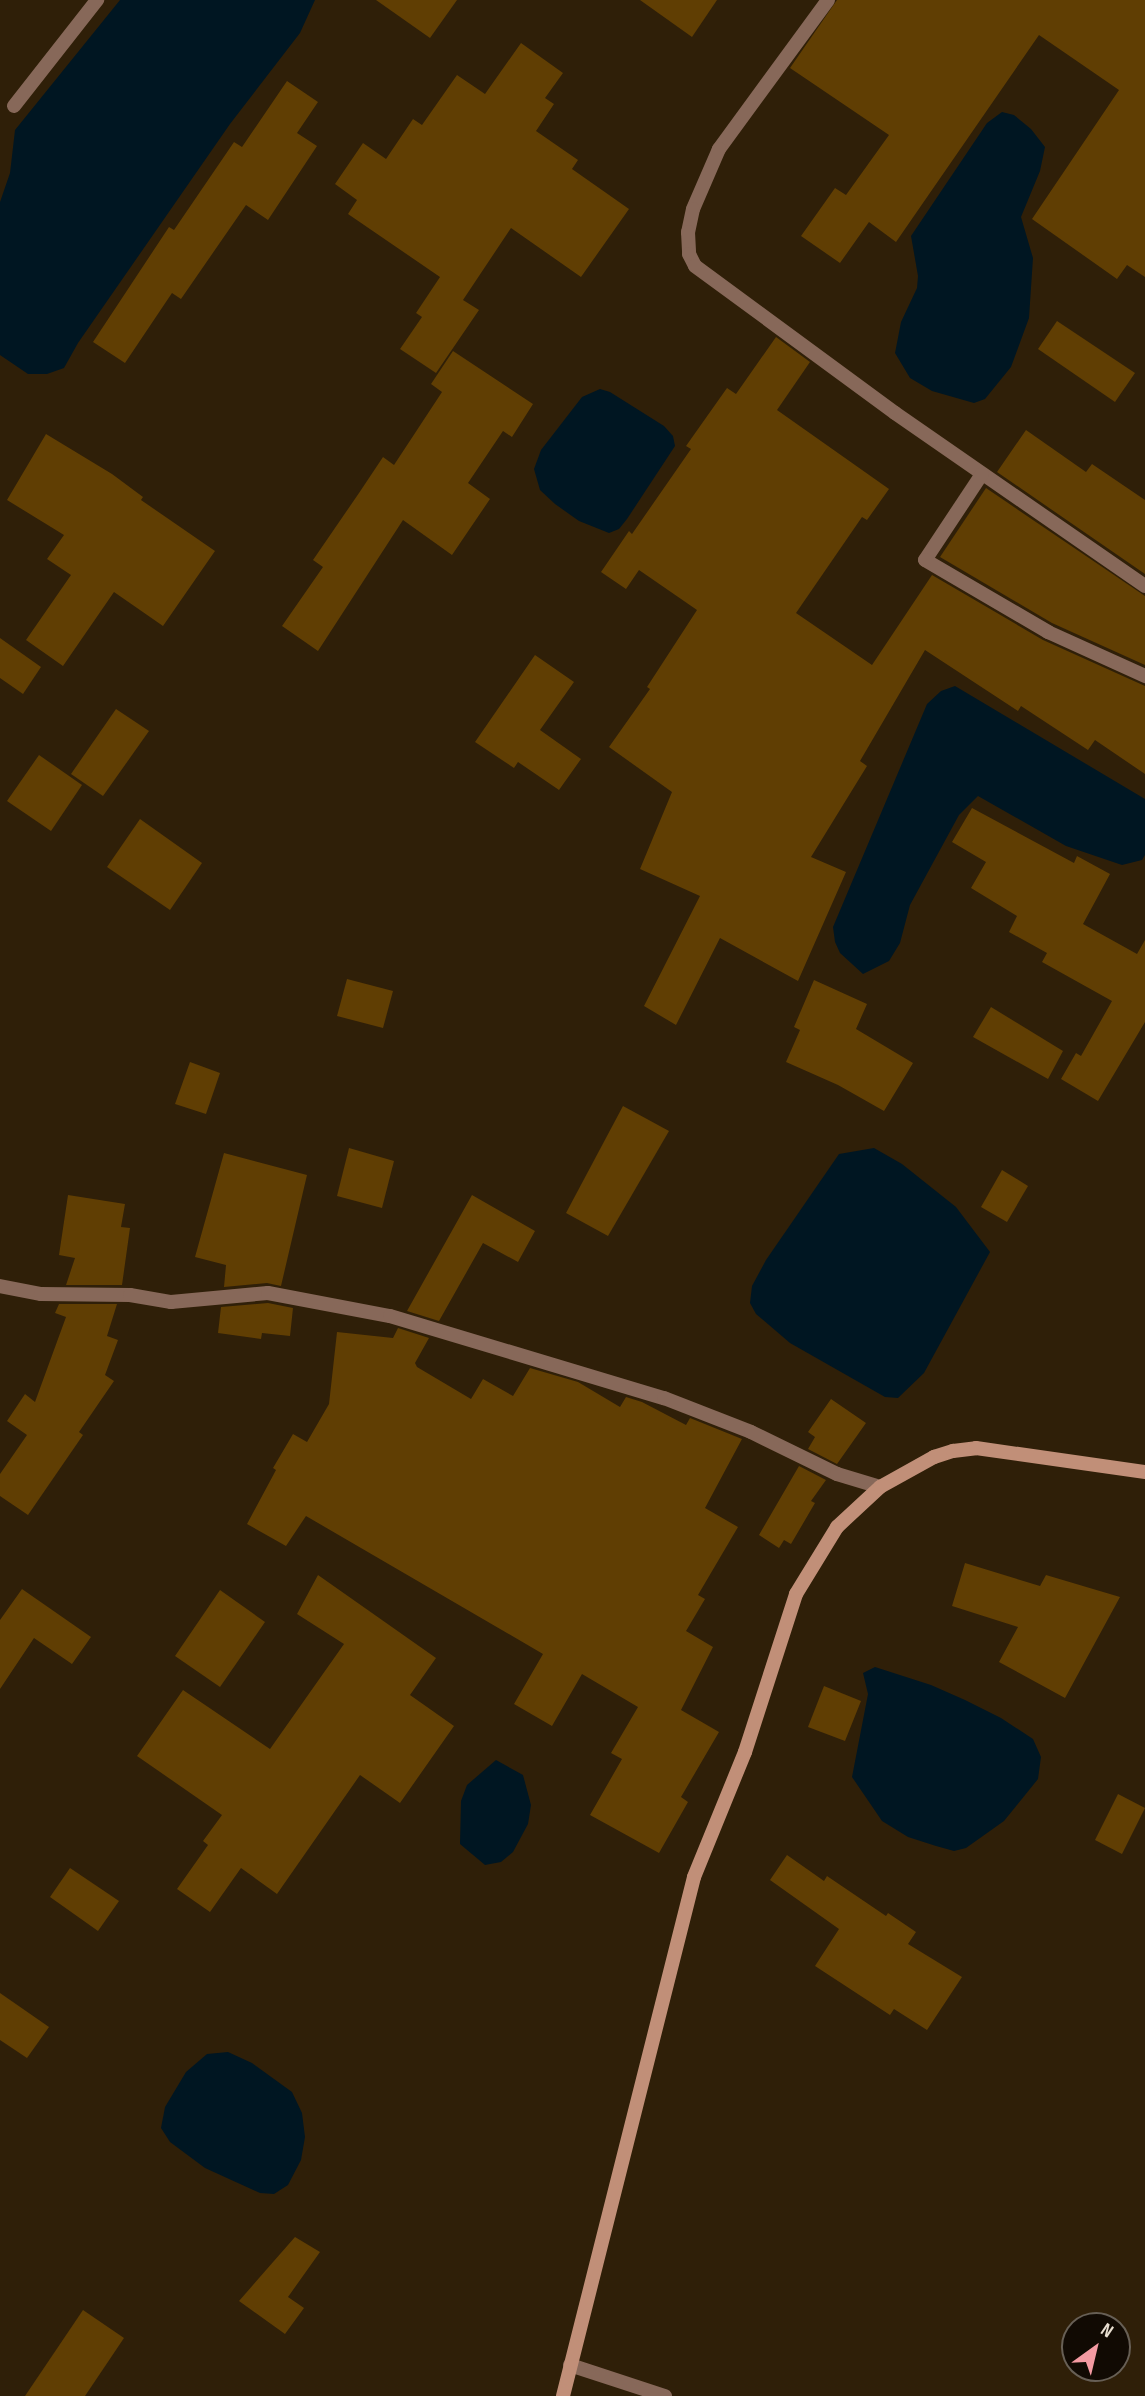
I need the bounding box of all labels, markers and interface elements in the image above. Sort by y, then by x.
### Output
north arrow [1061,2312,1131,2382]
text: N [1096,2318,1118,2343]

